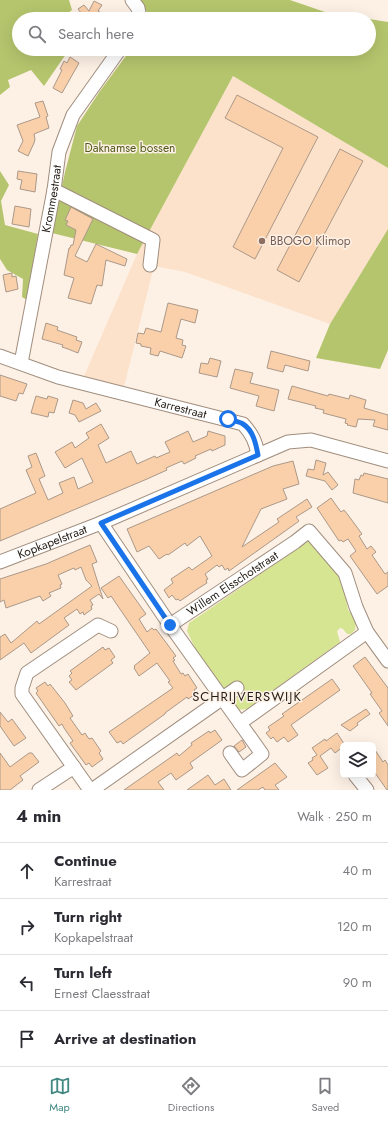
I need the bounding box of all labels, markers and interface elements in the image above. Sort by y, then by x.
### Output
search box [12,12,376,56]
icon: search [26,23,48,45]
text: Search here [58,23,134,45]
park label: Daknamse bossen [85,139,175,157]
street label: Krommestraat [37,164,66,234]
place label: BBOGO Klimop [270,232,351,250]
marker: BBOGO Klimop [257,236,267,246]
street label: Karrestraat [152,393,208,423]
route start [219,410,237,428]
street label: Kopkapelstraat [15,520,90,563]
street label: Willem Elsschotstraat [183,546,282,620]
route end [161,616,179,634]
district label: SCHRIJVERSWIJK [192,687,302,706]
map controls [340,742,376,778]
button: layers [340,742,376,778]
text: 4 min [16,804,61,828]
text: Walk · 250 m [297,807,372,826]
text: Continue [54,850,117,872]
icon: ahead [16,860,38,882]
text: 40 m [343,861,372,880]
text: Karrestraat [54,872,111,891]
text: Turn right [54,906,122,928]
icon: right [16,916,38,938]
text: 120 m [337,917,372,936]
text: Kopkapelstraat [54,928,133,947]
text: Turn left [54,962,112,984]
icon: left [16,972,38,994]
text: 90 m [343,973,372,992]
text: Ernest Claesstraat [54,984,150,1003]
icon: arrive [16,1028,38,1050]
text: Arrive at destination [54,1028,196,1050]
tab: Map [49,1075,71,1115]
tab: Directions [168,1075,214,1115]
tab: Saved [312,1075,339,1115]

